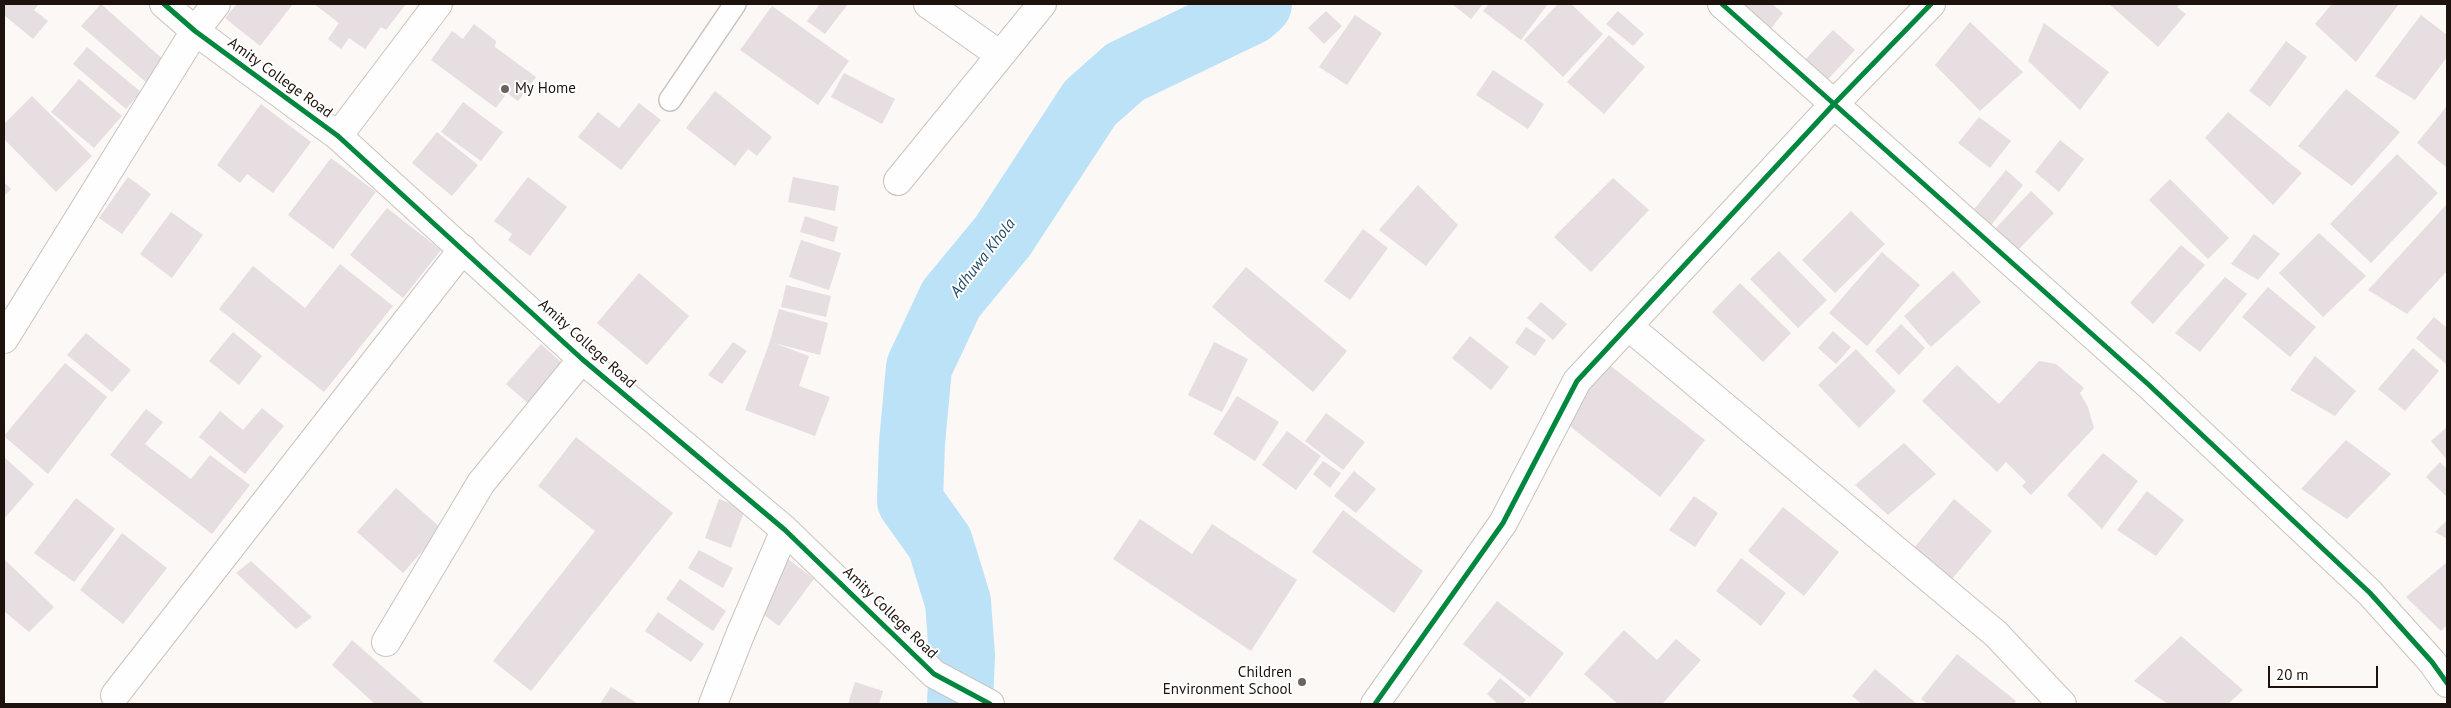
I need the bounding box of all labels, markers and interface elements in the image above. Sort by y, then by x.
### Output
street label: Amity College Road [224,34,336,122]
place label: My Home [515,80,576,98]
marker: My Home [499,83,511,95]
water label: Adhuwa Khola [946,215,1020,301]
street label: Amity College Road [535,296,639,392]
street label: Amity College Road [839,563,941,663]
scale bar [2271,656,2381,688]
place label: Children Environment School [1163,664,1292,699]
text: 20 m [2276,665,2309,684]
marker: Children Environment School [1296,676,1308,688]

